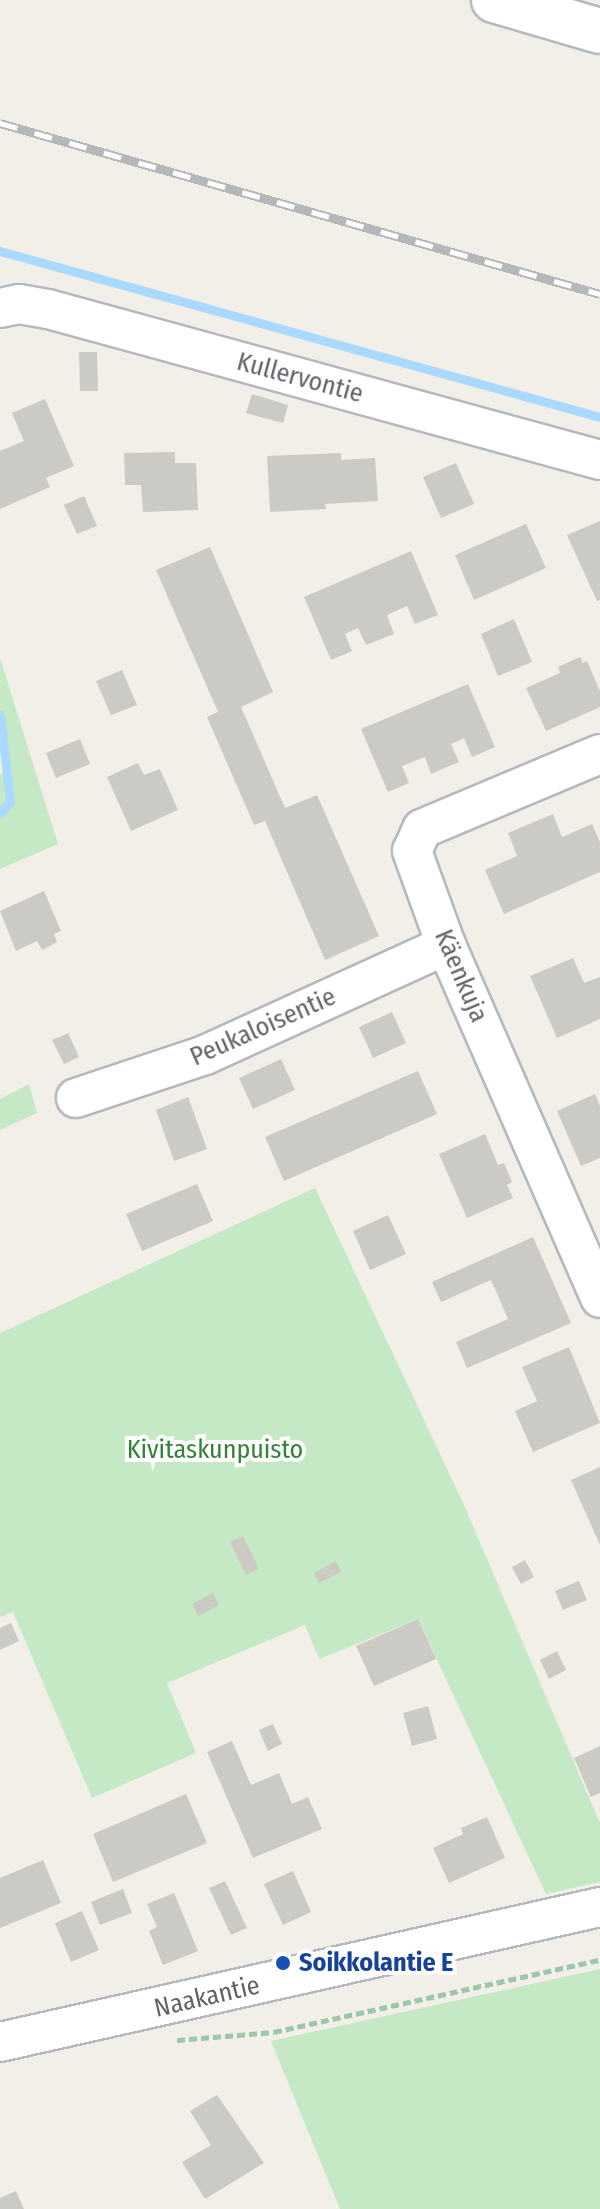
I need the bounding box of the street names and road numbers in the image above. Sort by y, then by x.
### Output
street label: Kullervontie [233,346,367,410]
street label: Käenkuja [428,925,494,1027]
street label: Peukaloisentie [185,981,341,1073]
street label: Naakantie [151,1970,263,2024]

